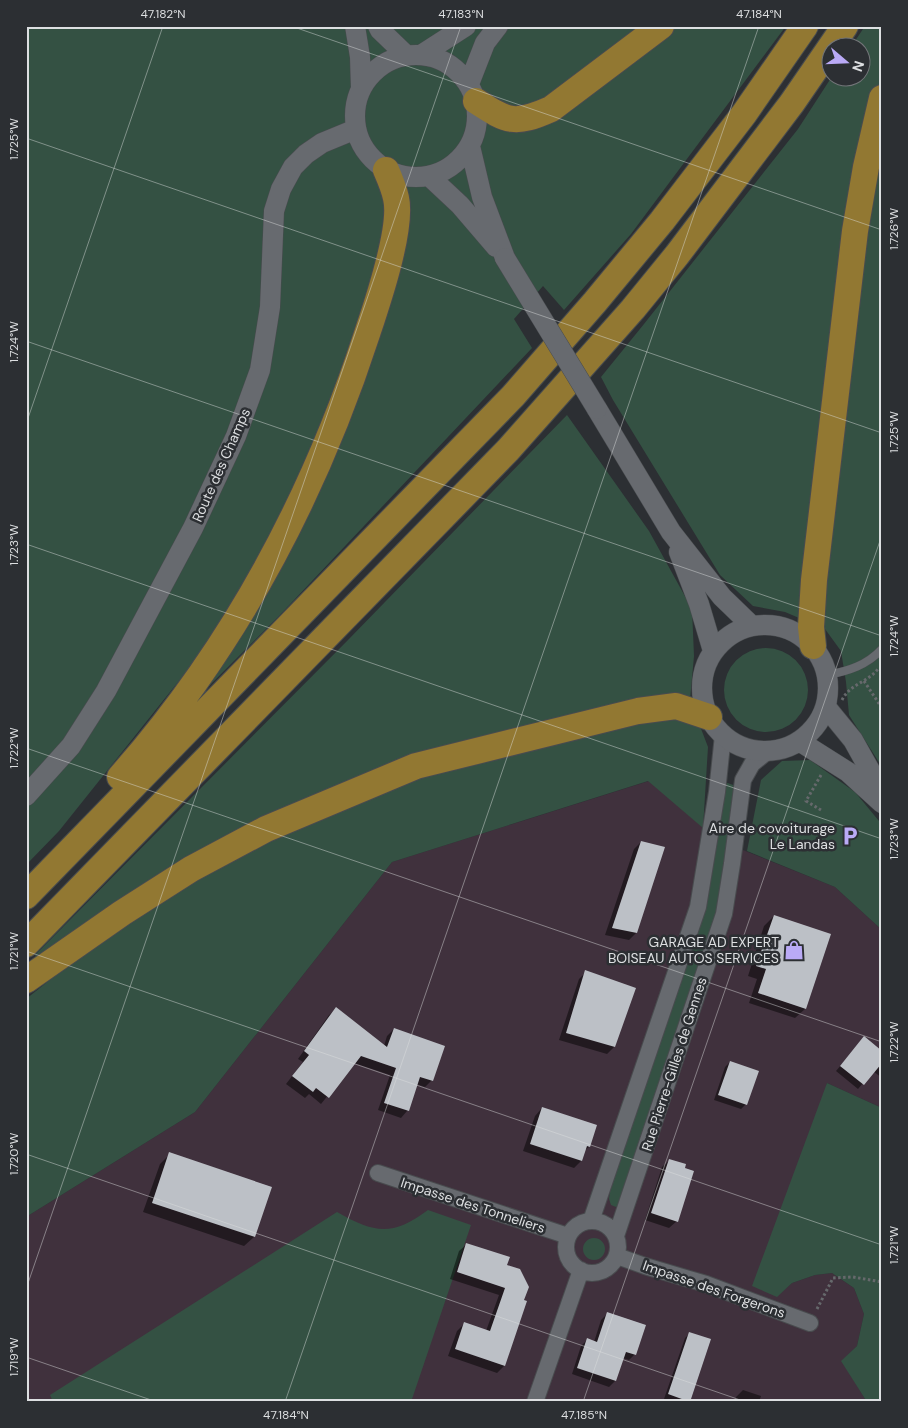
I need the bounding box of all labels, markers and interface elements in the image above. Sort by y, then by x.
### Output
text: 47.182°N [140,6,186,22]
text: 47.183°N [438,6,484,22]
text: 47.184°N [736,6,782,22]
north arrow [820,38,870,88]
text: N [848,58,868,74]
text: 1.725°W [6,118,22,160]
text: 1.726°W [886,208,902,250]
text: 1.724°W [6,321,22,363]
street label: Route des Champs [188,405,254,525]
text: 1.725°W [886,411,902,453]
text: 1.723°W [6,524,22,566]
text: 1.724°W [886,615,902,657]
text: 1.722°W [6,727,22,769]
text: 1.723°W [886,818,902,860]
place label: Aire de covoiturage Le Landas [709,819,835,853]
parking icon: Aire de covoiturage Le Landas [839,825,861,847]
text: 1.721°W [6,931,22,970]
place label: GARAGE AD EXPERT BOISEAU AUTOS SERVICES [608,933,779,967]
shop icon: GARAGE AD EXPERT BOISEAU AUTOS SERVICES [783,939,805,961]
street label: Rue Pierre-Gilles de Gennes [637,975,711,1153]
text: 1.722°W [886,1021,902,1063]
text: 1.720°W [6,1132,22,1175]
street label: Impasse des Tonneliers [398,1173,548,1237]
text: 1.721°W [886,1225,902,1264]
street label: Impasse des Forgerons [640,1256,788,1322]
text: 1.719°W [6,1337,22,1377]
text: 47.184°N [263,1407,309,1423]
text: 47.185°N [561,1407,607,1423]

